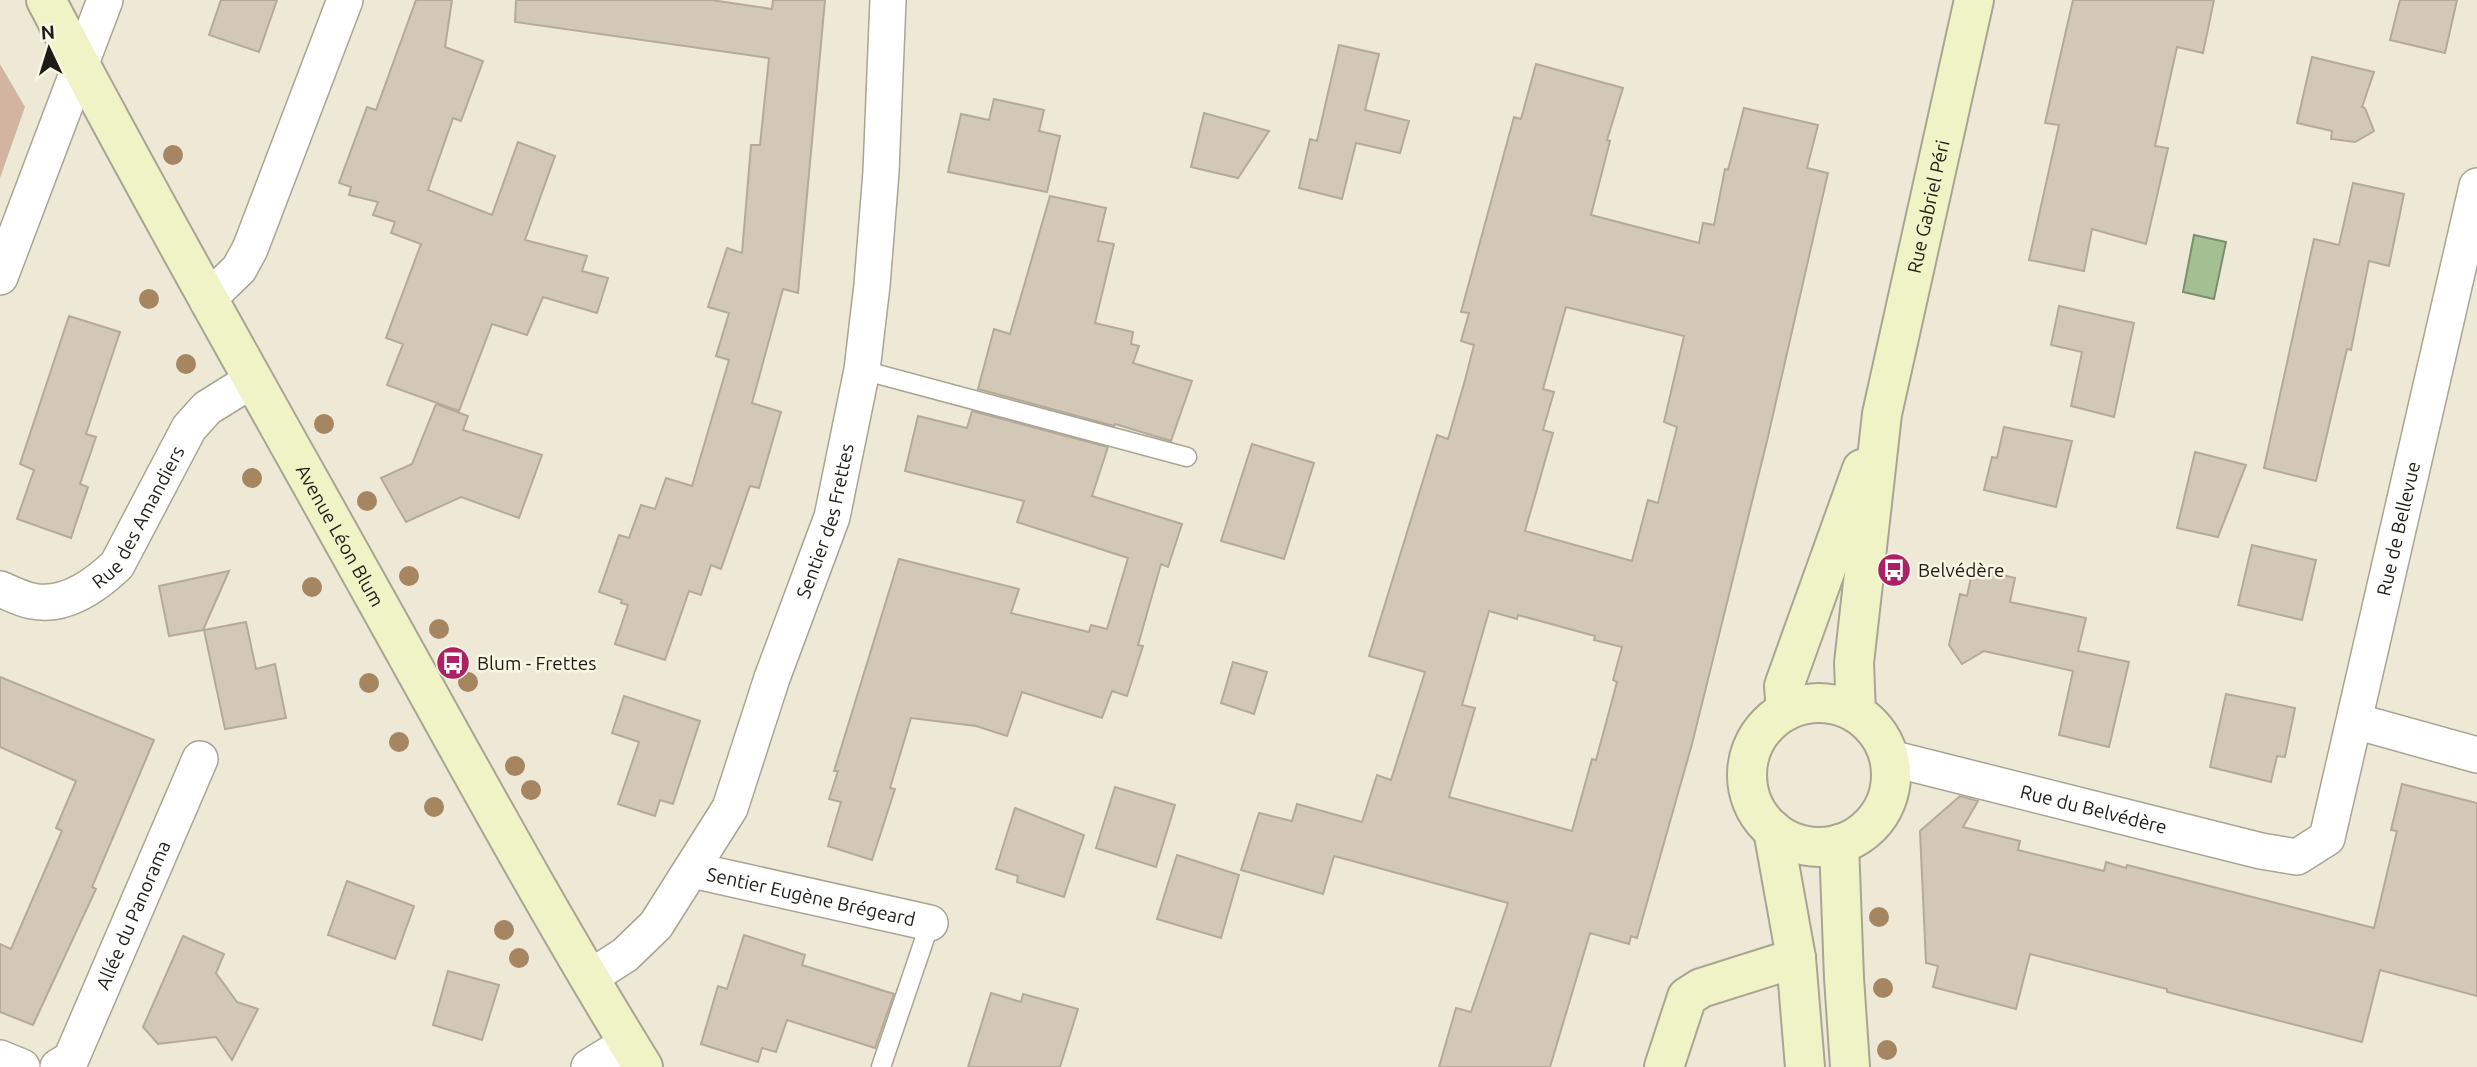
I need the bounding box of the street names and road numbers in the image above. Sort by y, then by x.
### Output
street label: Rue Gabriel Péri [1903,138,1954,275]
street label: Rue des Amandiers [88,442,189,593]
street label: Sentier des Frettes [792,442,858,602]
street label: Rue de Bellevue [2372,459,2424,598]
street label: Avenue Léon Blum [292,461,389,610]
street label: Rue du Belvédère [2018,780,2169,838]
street label: Allée du Panorama [91,837,175,993]
street label: Sentier Eugène Brégeard [705,863,918,930]

